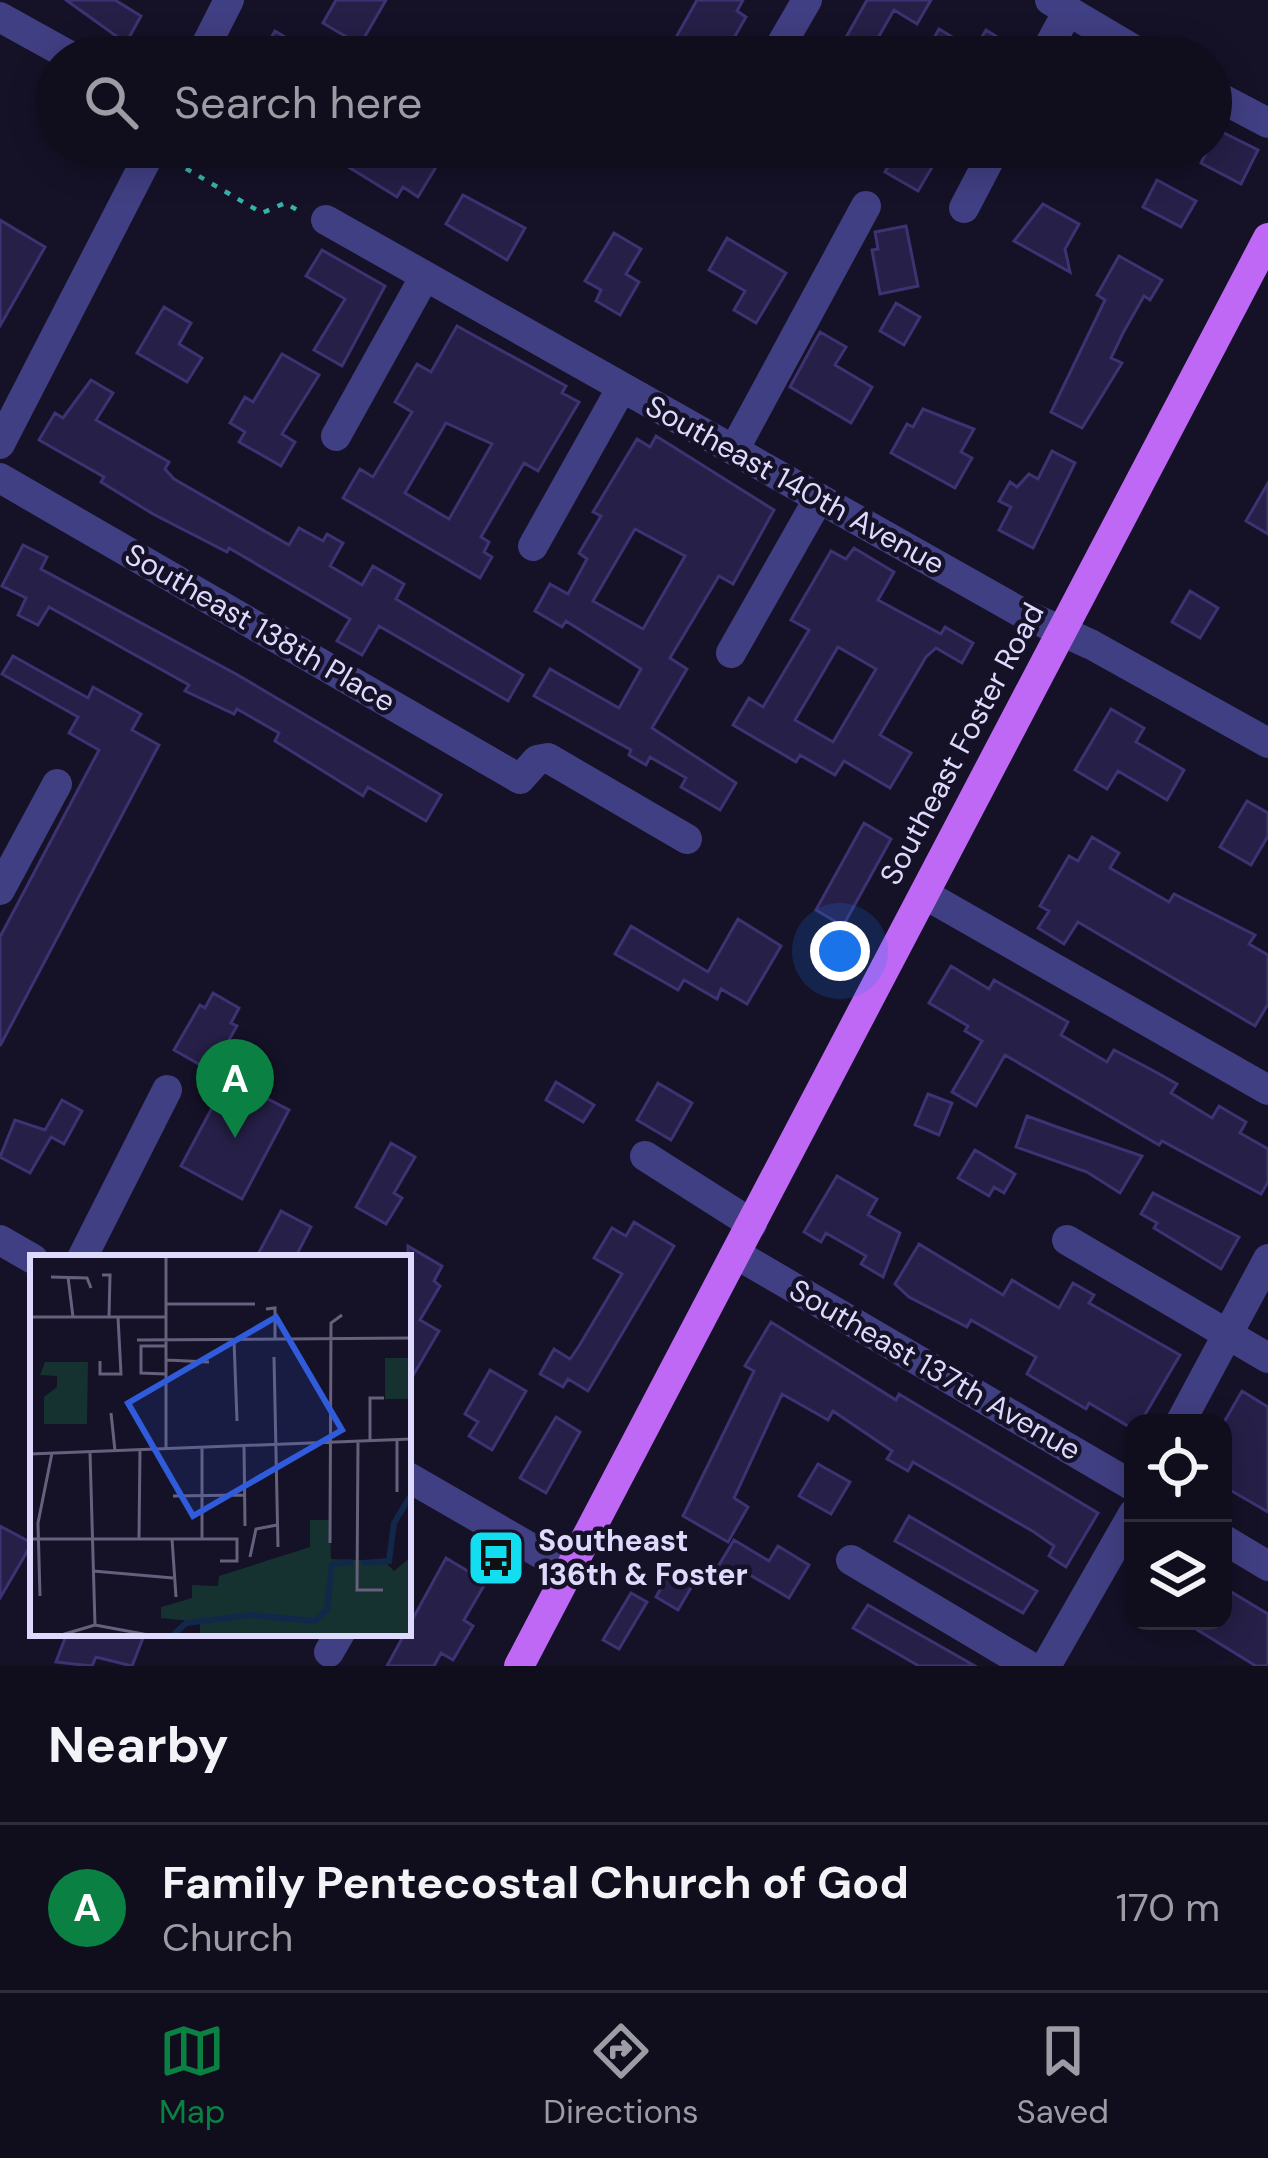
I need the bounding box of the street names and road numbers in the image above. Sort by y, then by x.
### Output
street label: Southeast 140th Avenue [639,386,952,583]
street label: Southeast 138th Place [118,534,402,721]
street label: Southeast Foster Road [871,596,1052,891]
street label: Southeast 137th Avenue [782,1270,1088,1469]

